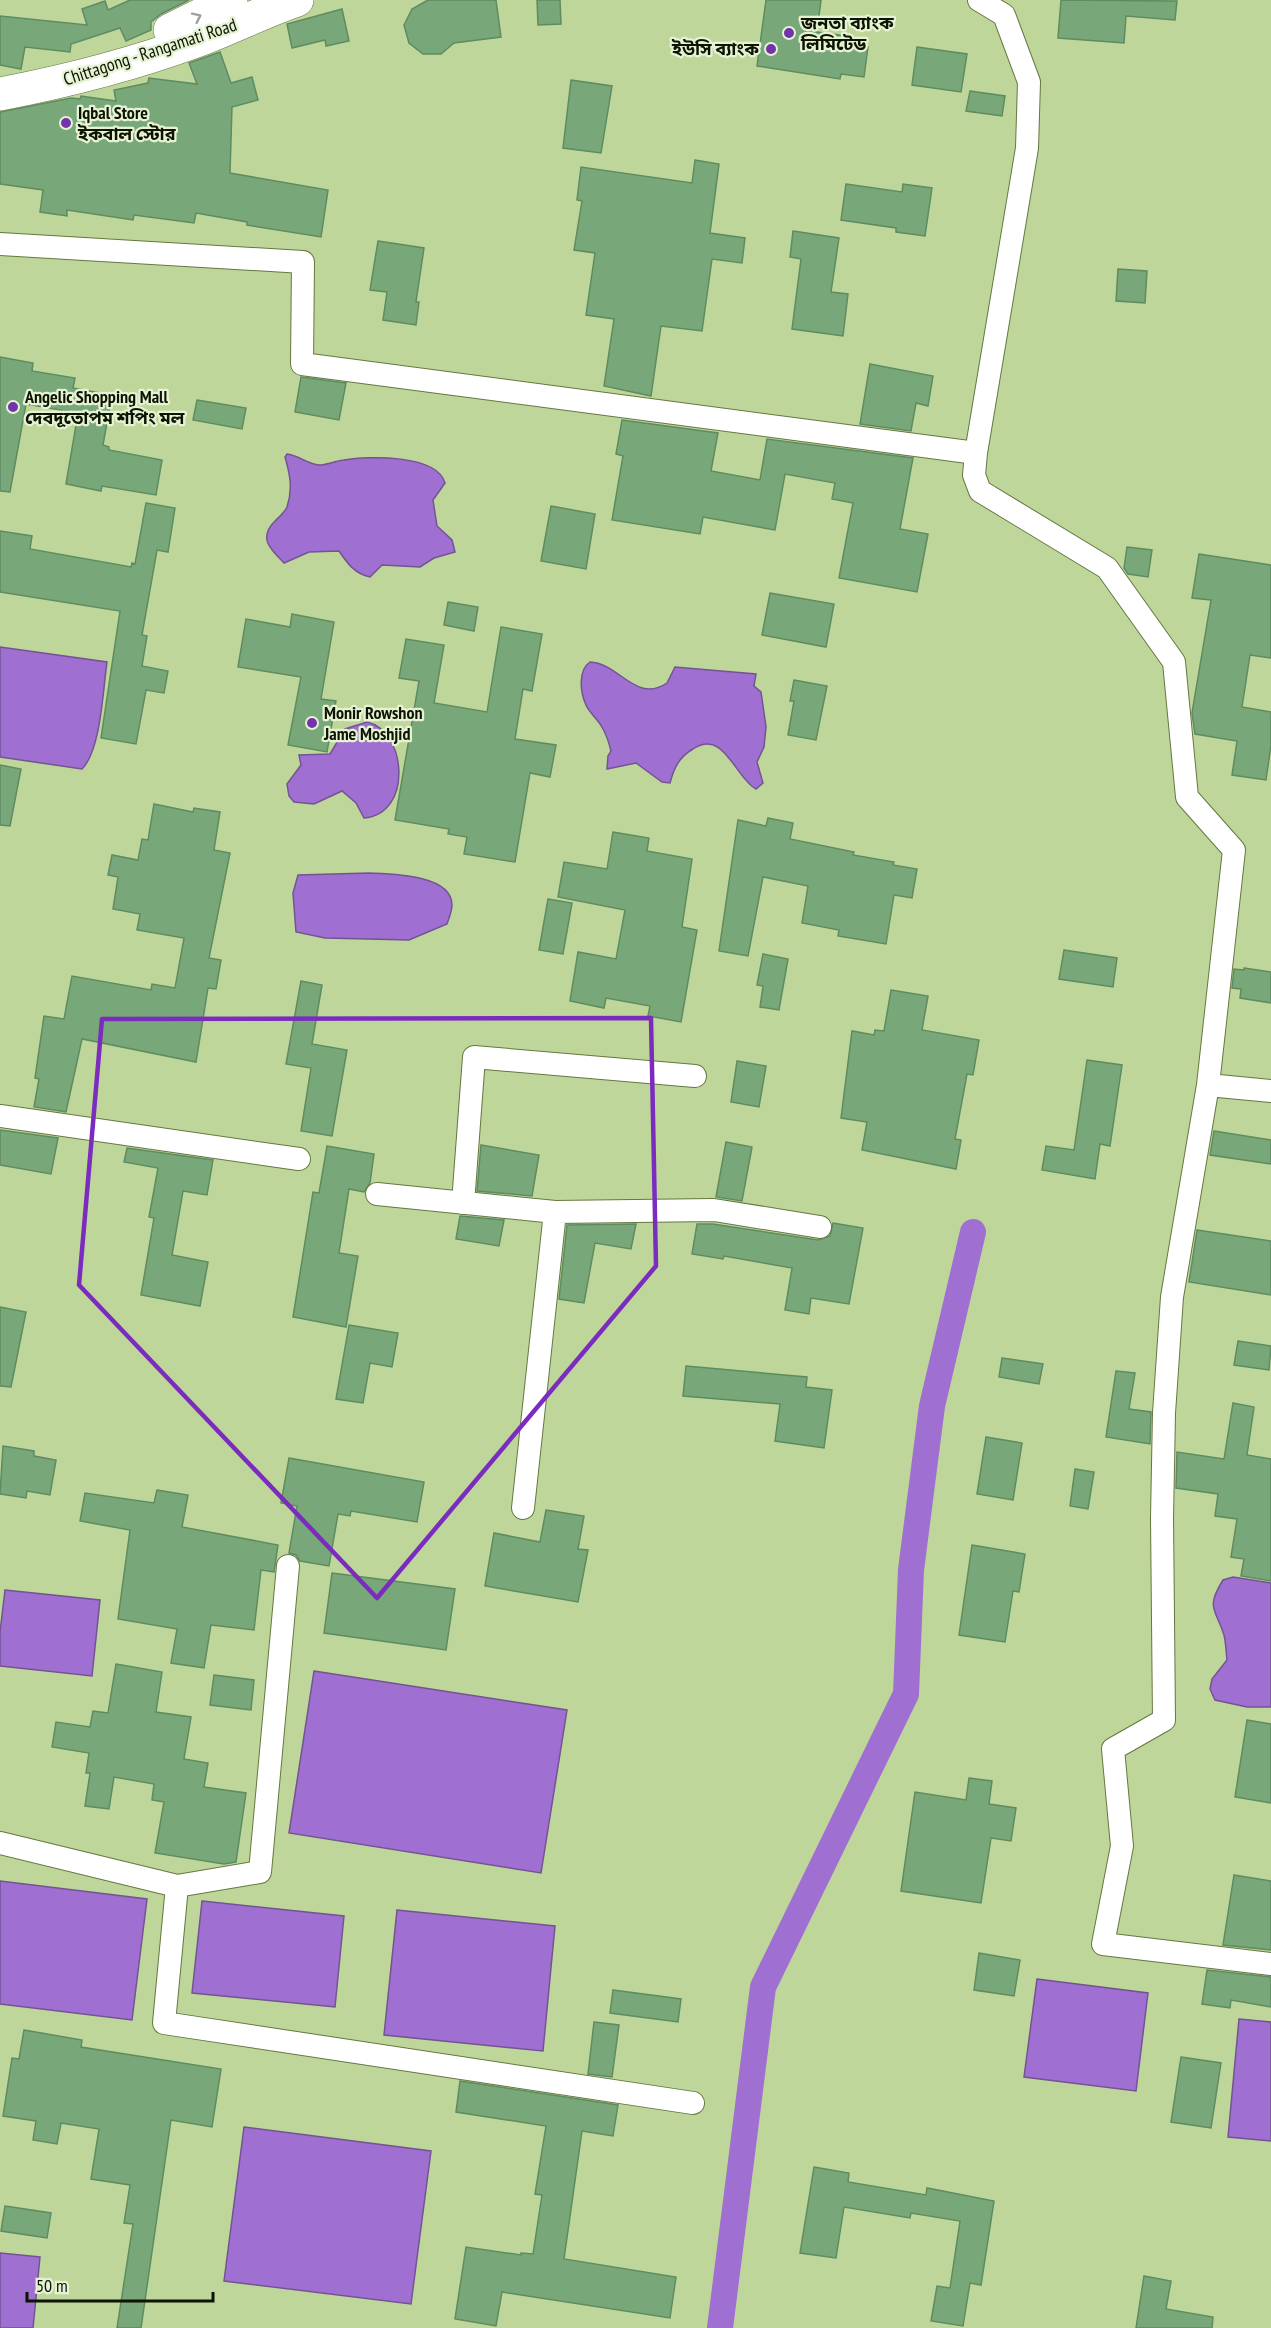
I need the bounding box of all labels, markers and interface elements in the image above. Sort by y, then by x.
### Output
place label: জনতা ব্যাংক লিমিটেড [800,11,894,55]
street label: Chittagong - Rangamati Road [60,13,239,90]
one-way arrow [190,13,201,25]
marker: জনতা ব্যাংক লিমিটেড [782,26,796,40]
place label: ইউসি ব্যাংক [671,37,759,60]
marker: ইউসি ব্যাংক [764,42,778,56]
place label: Iqbal Store ইকবাল স্টোর [77,101,177,145]
marker: Iqbal Store ইকবাল স্টোর [59,116,73,130]
place label: Angelic Shopping Mall দেবদূতোপম শপিং মল [24,385,185,429]
marker: Angelic Shopping Mall দেবদূতোপম শপিং মল [6,400,20,414]
place label: Monir Rowshon Jame Moshjid [323,701,422,745]
marker: Monir Rowshon Jame Moshjid [305,716,319,730]
scale bar [27,2265,213,2303]
text: 50 m [36,2274,68,2297]

